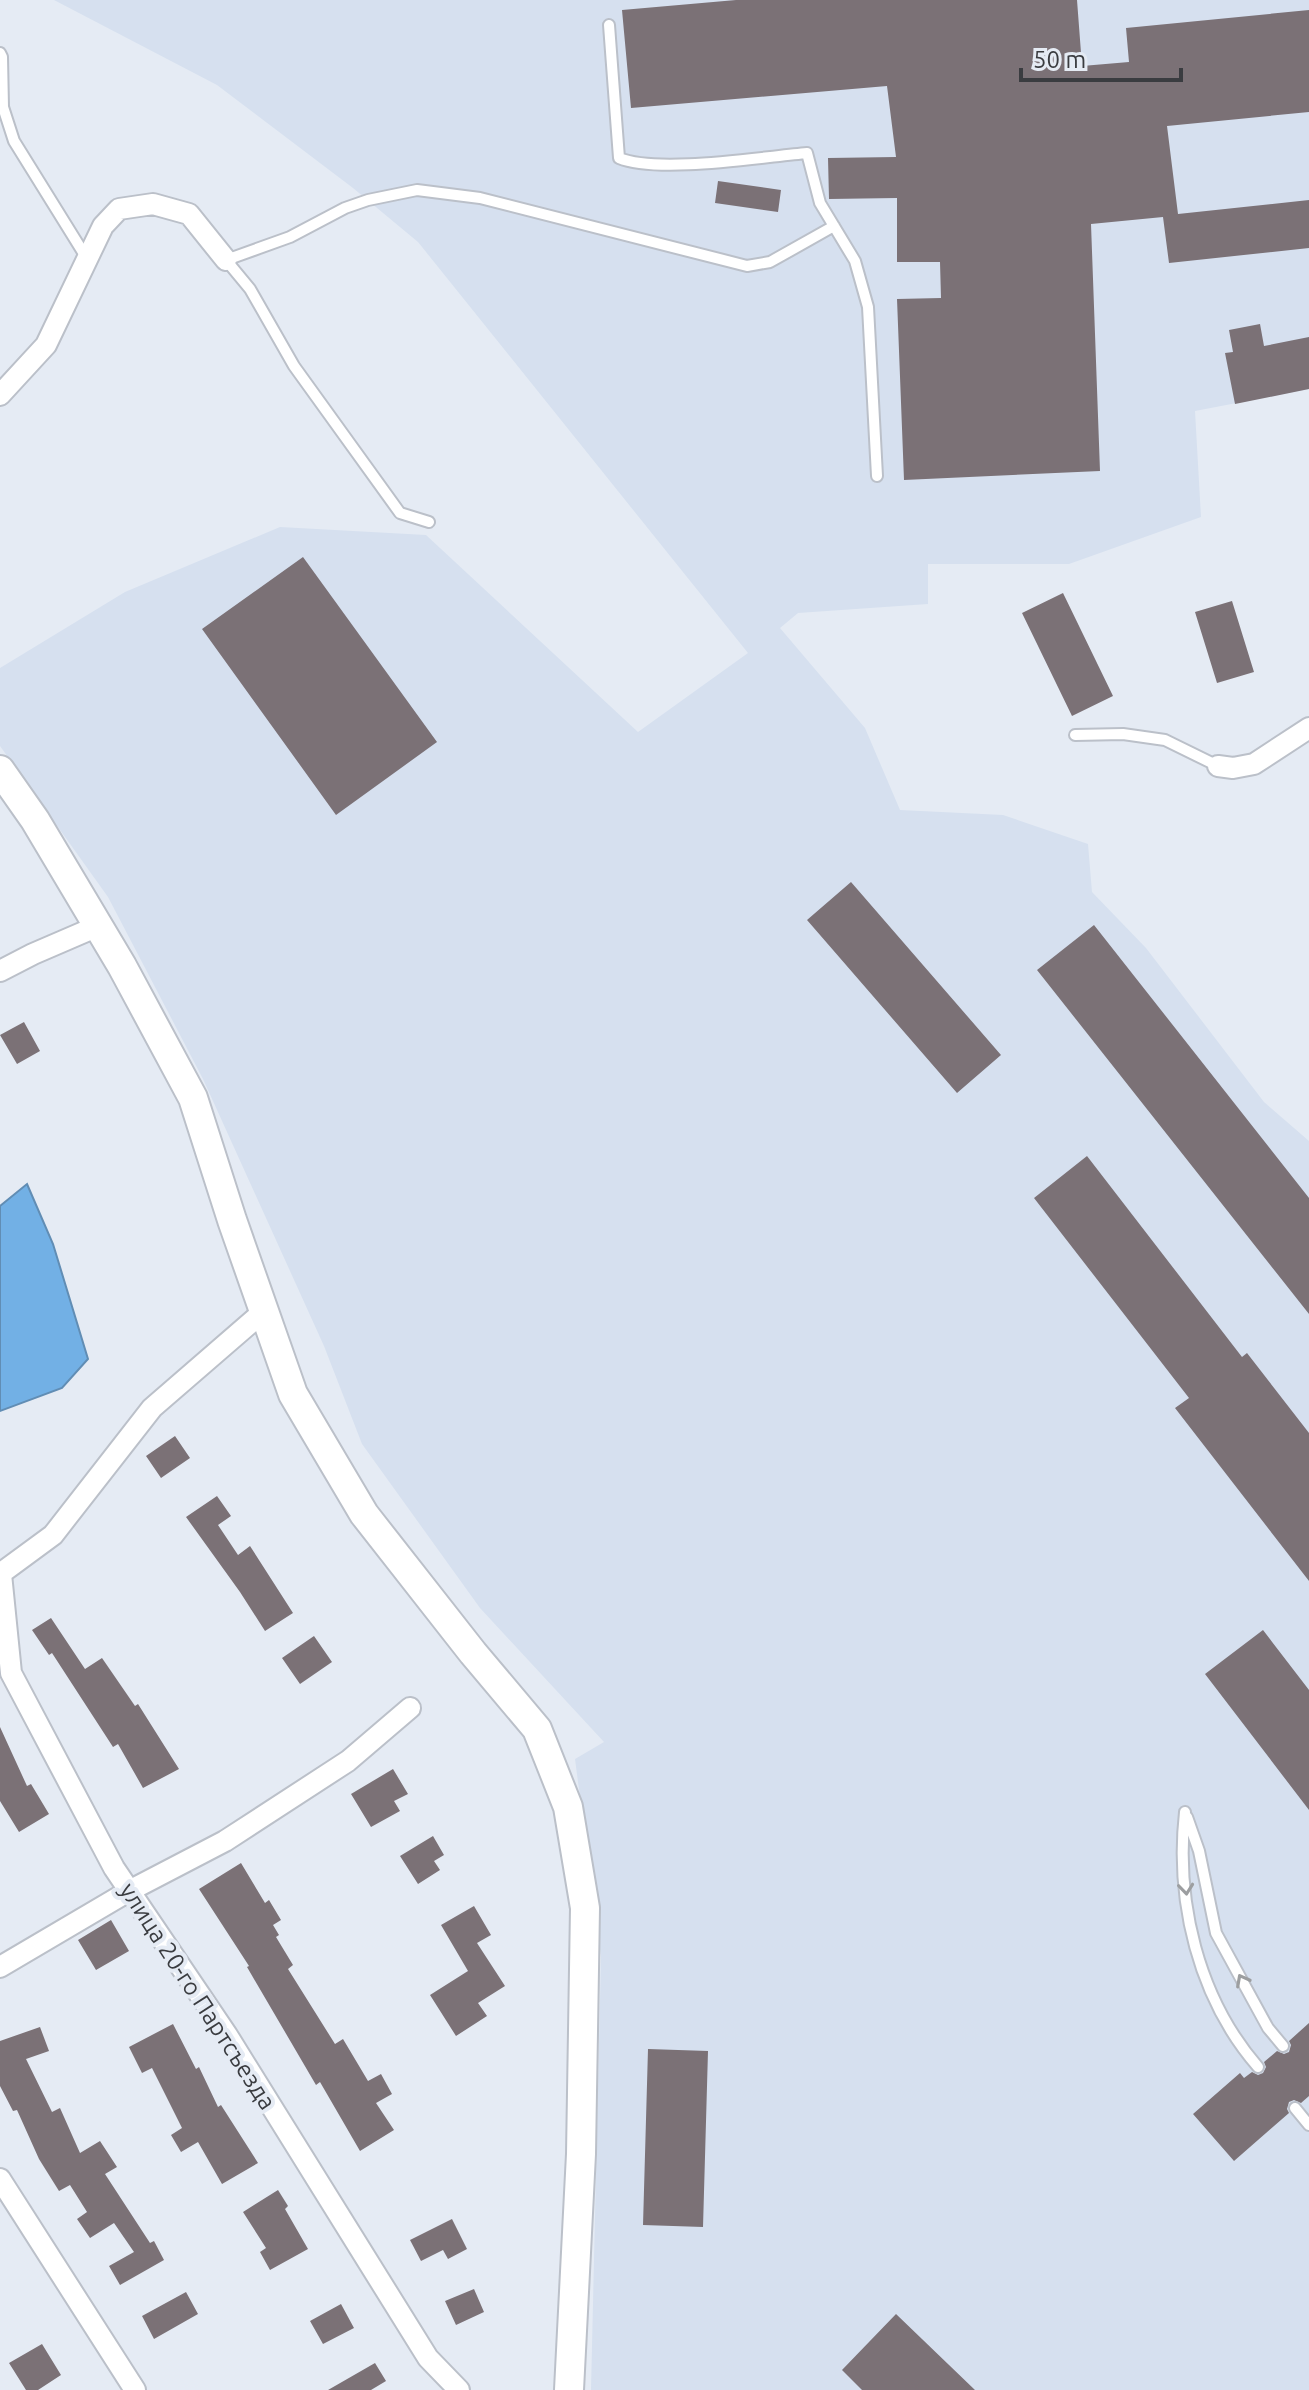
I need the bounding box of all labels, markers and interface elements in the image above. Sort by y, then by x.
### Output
scale bar [1021,32,1181,82]
text: 50 m [1033,46,1086,73]
street label: улица 20-го Партсъезда [115,1878,281,2114]
one-way arrow [1178,1883,1195,1896]
one-way arrow [1236,1974,1251,1988]

